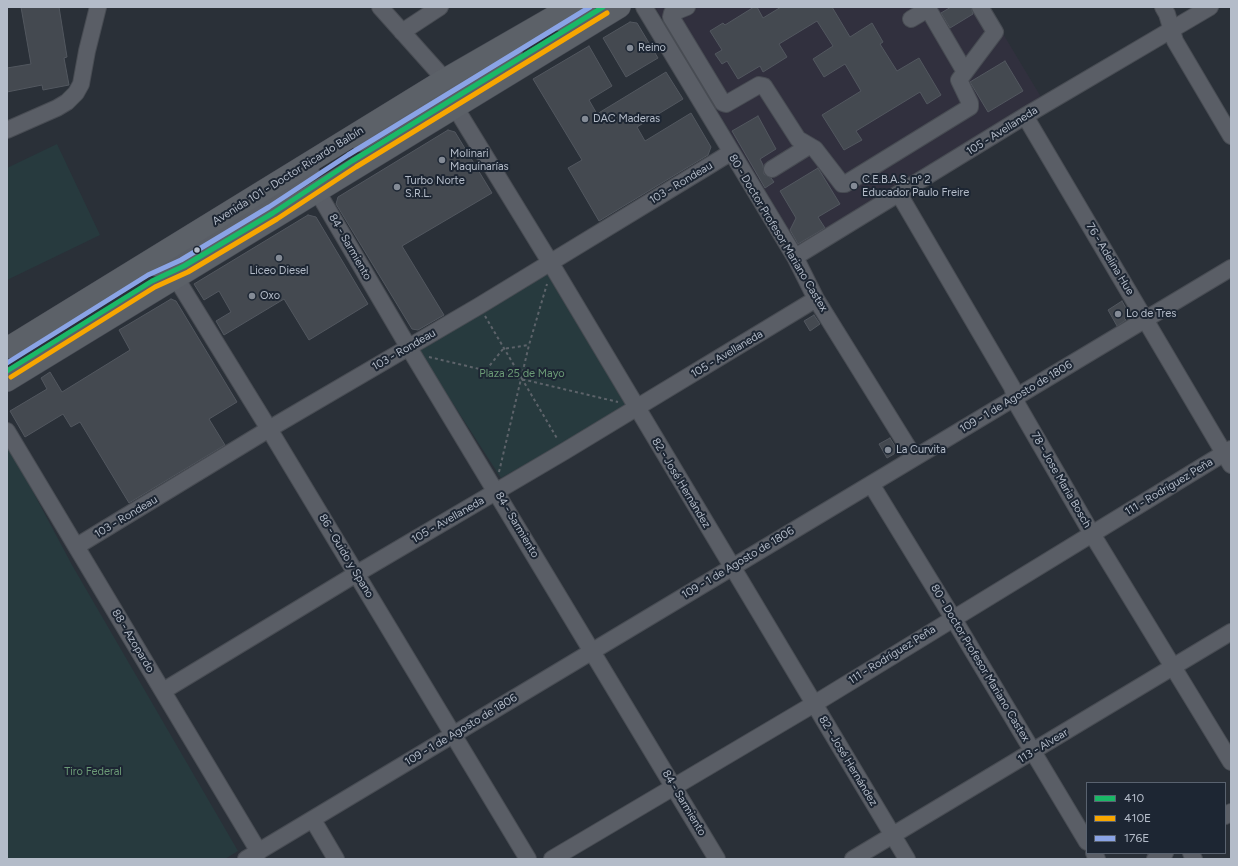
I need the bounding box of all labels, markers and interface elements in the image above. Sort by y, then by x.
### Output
place label: Reino [638,41,666,55]
marker: Reino [625,43,635,53]
street label: 105 - Avellaneda [964,104,1040,158]
place label: DAC Maderas [593,112,660,126]
marker: DAC Maderas [580,114,590,124]
street label: Avenida 101 - Doctor Ricardo Balbín [210,124,366,228]
place label: Molinari Maquinarías [450,147,509,173]
street label: 80 - Doctor Profesor Mariano Castex [726,152,830,314]
marker: Molinari Maquinarías [437,155,447,165]
street label: 103 - Rondeau [647,159,715,207]
place label: C.E.B.A.S. nº 2 Educador Paulo Freire [862,173,969,199]
place label: Turbo Norte S.R.L. [405,174,465,200]
marker: C.E.B.A.S. nº 2 Educador Paulo Freire [849,181,859,191]
marker: Turbo Norte S.R.L. [392,182,402,192]
street label: 84 - Sarmiento [326,212,374,282]
street label: 76 - Adelina Hue [1083,221,1137,297]
unlabelled marker [192,245,202,255]
marker: Liceo Diesel [274,253,284,263]
place label: Liceo Diesel [249,264,309,278]
place label: Oxo [260,289,280,303]
marker: Oxo [247,291,257,301]
place label: Lo de Tres [1126,307,1176,321]
marker: Lo de Tres [1113,309,1123,319]
street label: 103 - Rondeau [370,326,438,374]
street label: 105 - Avellaneda [689,327,765,381]
street label: 109 - 1 de Agosto de 1806 [957,358,1075,436]
park label: Plaza 25 de Mayo [479,367,565,381]
street label: 78 - Jose Maria Bosch [1028,430,1094,530]
street label: 82 - José Hernández [649,436,713,530]
place label: La Curvita [896,443,946,457]
marker: La Curvita [883,445,893,455]
street label: 111 - Rodríguez Peña [1123,455,1215,519]
street label: 84 - Sarmiento [492,490,542,560]
street label: 103 - Rondeau [92,493,160,541]
street label: 105 - Avellaneda [409,494,487,546]
street label: 86 - Guido y Spano [316,512,376,600]
street label: 109 - 1 de Agosto de 1806 [679,524,797,602]
street label: 80 - Doctor Profesor Mariano Castex [928,582,1032,744]
street label: 88 - Azopardo [109,607,157,675]
street label: 111 - Rodríguez Peña [846,623,938,687]
street label: 109 - 1 de Agosto de 1806 [402,691,520,769]
street label: 82 - José Hernández [816,714,880,808]
street label: 113 - Alvear [1016,726,1070,766]
park label: Tiro Federal [64,765,122,779]
street label: 84 - Sarmiento [659,768,709,838]
legend [1086,782,1226,854]
text: 410 [1124,791,1144,805]
text: 410E [1124,811,1151,825]
text: 176E [1124,831,1149,845]

